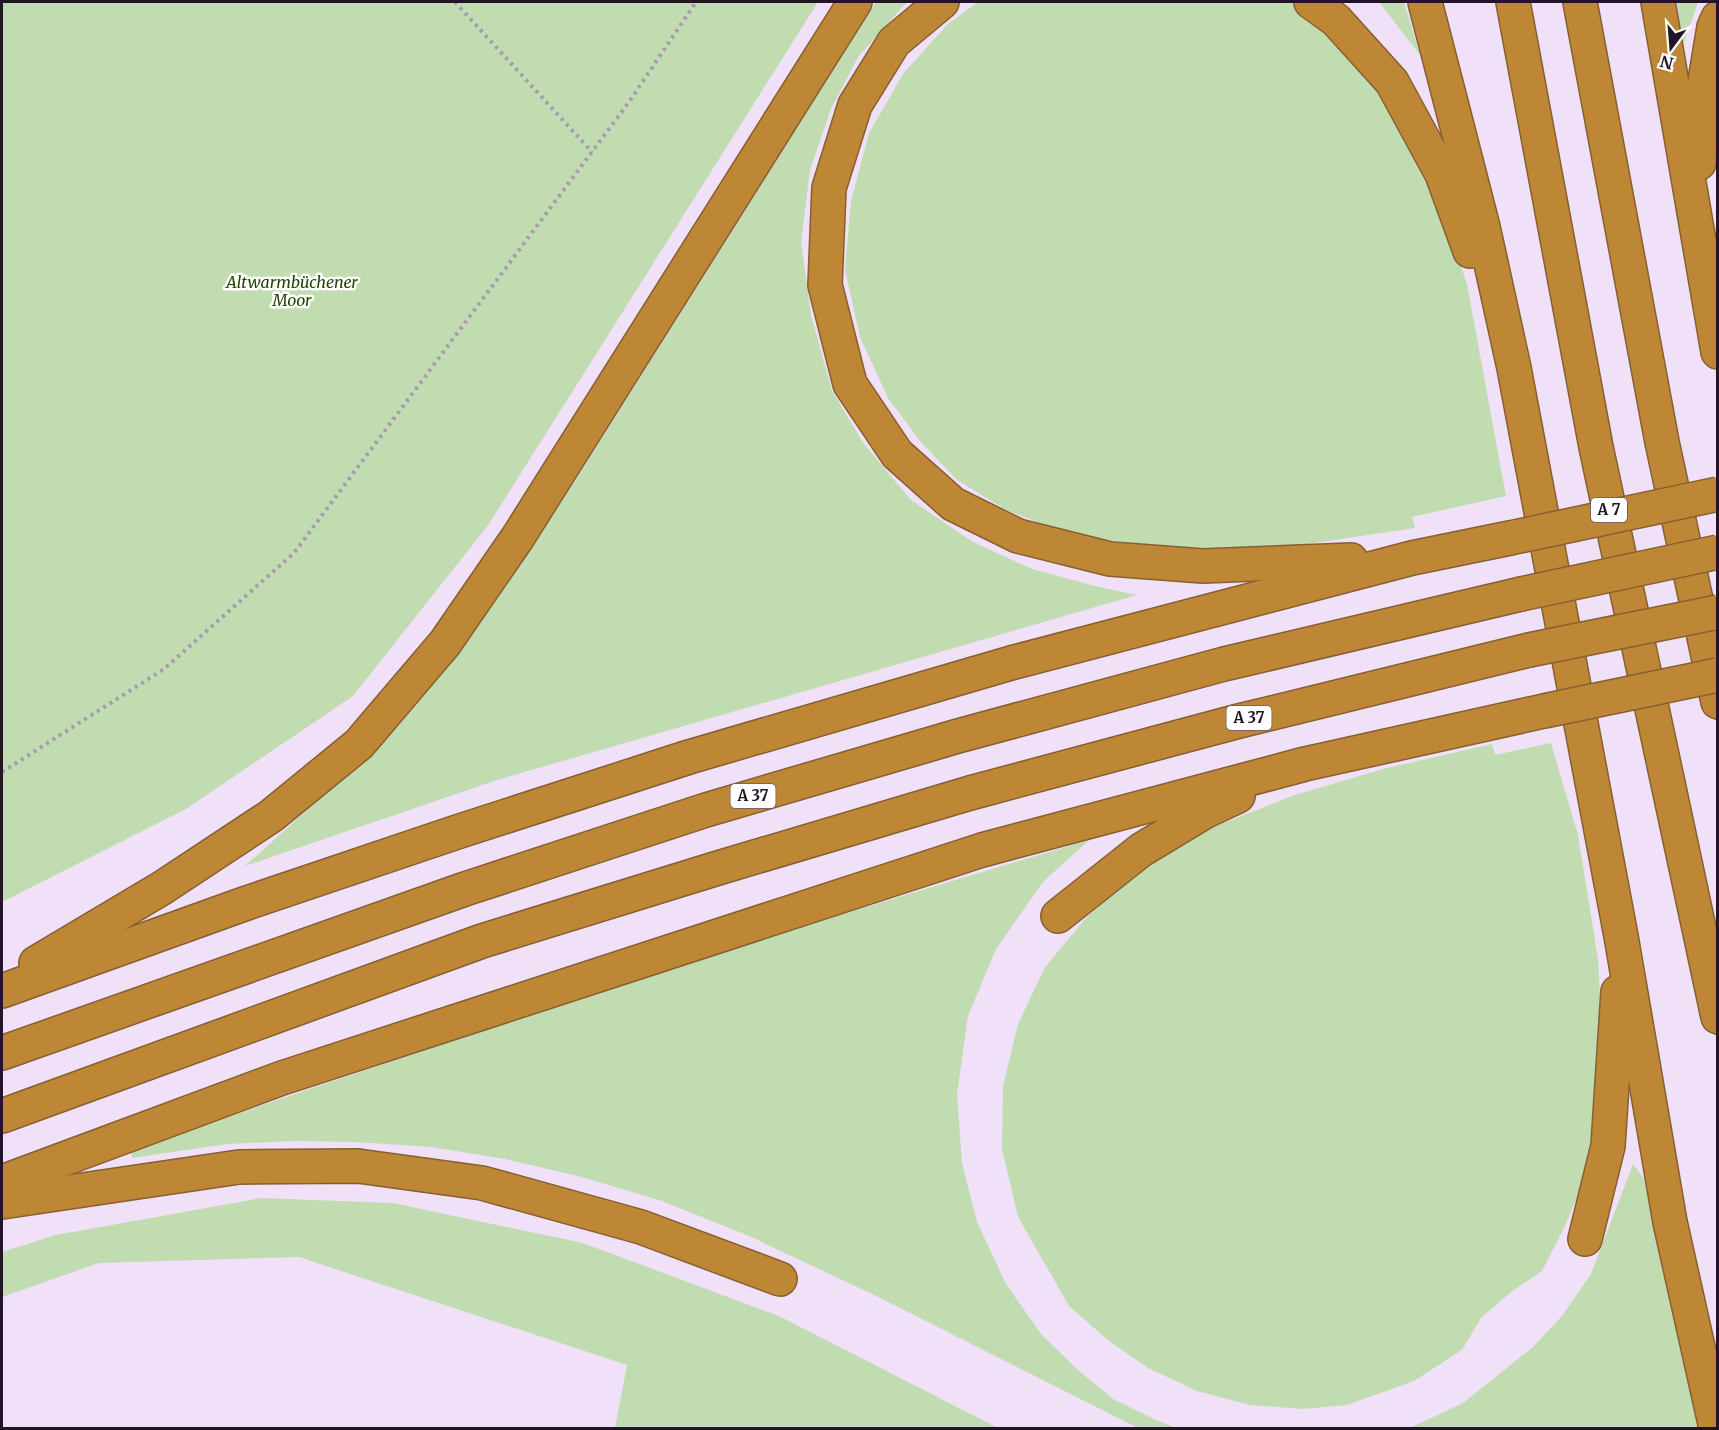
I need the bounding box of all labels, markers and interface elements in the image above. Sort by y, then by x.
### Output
north arrow [1641,18,1701,78]
text: N [1658,51,1676,74]
park label: Altwarmbüchener Moor [224,272,358,310]
road number: A 7 [1591,498,1627,522]
road number: A 37 [1226,706,1272,730]
road number: A 37 [730,784,776,808]

